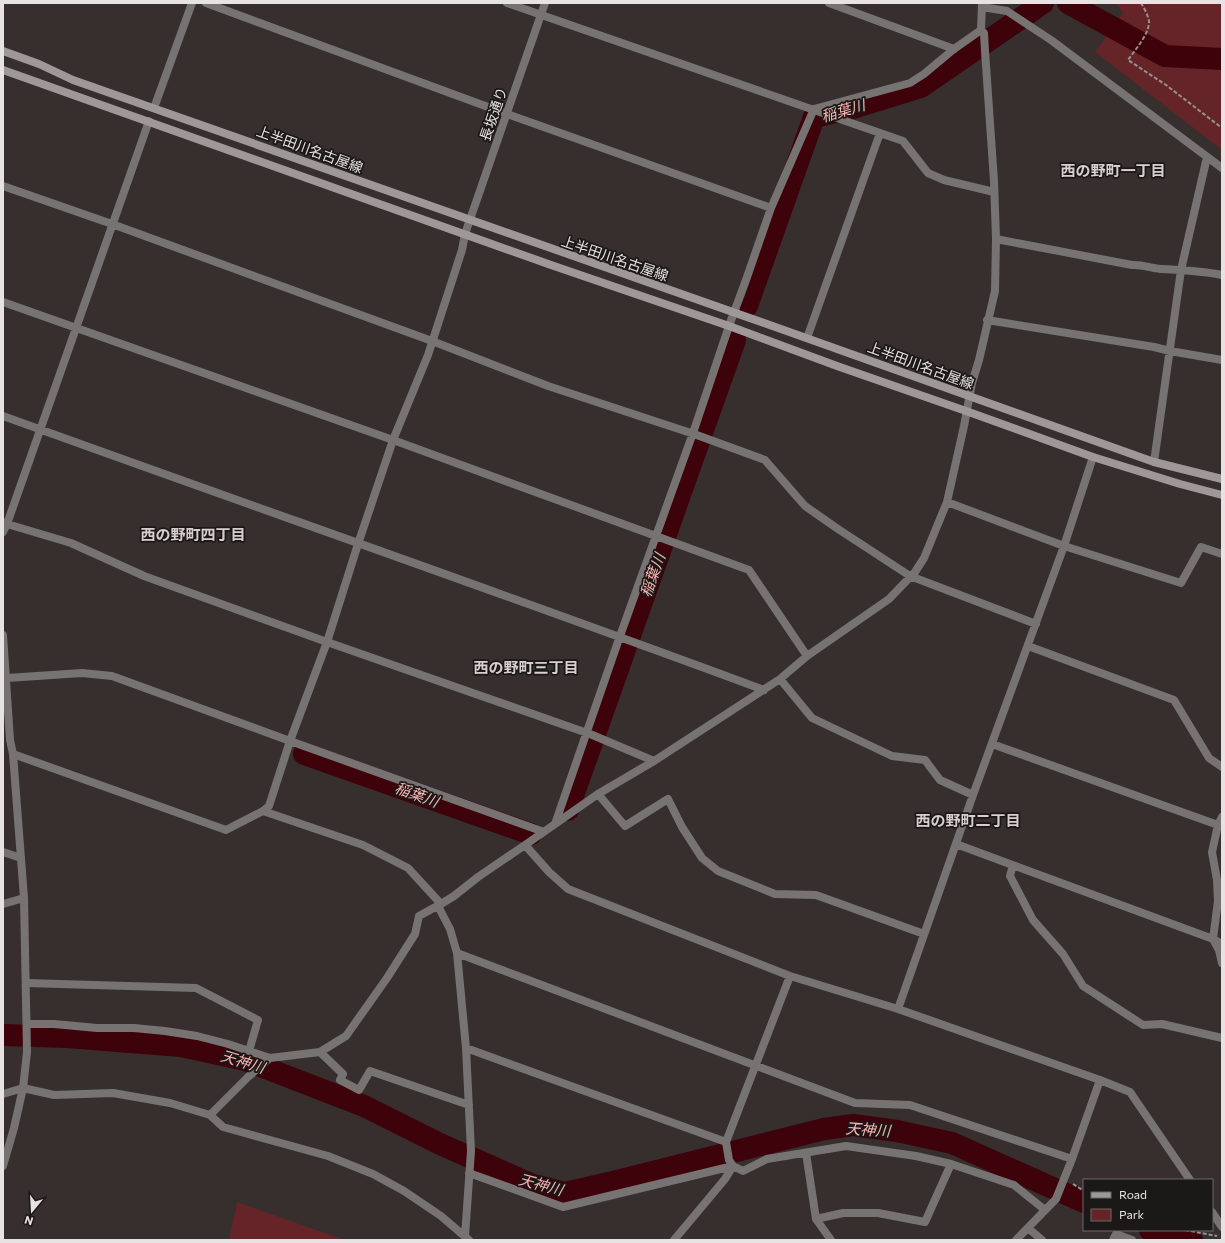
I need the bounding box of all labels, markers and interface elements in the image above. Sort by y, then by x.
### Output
street label: 長坂通り [476,85,510,143]
water label: 稲葉川 [819,95,869,125]
street label: 上半田川名古屋線 [254,122,366,176]
district label: 西の野町一丁目 [1060,161,1166,179]
street label: 上半田川名古屋線 [559,232,671,284]
street label: 上半田川名古屋線 [865,338,977,392]
district label: 西の野町四丁目 [140,525,246,543]
water label: 稲葉川 [636,549,669,599]
district label: 西の野町三丁目 [473,658,579,676]
water label: 稲葉川 [393,778,443,811]
district label: 西の野町二丁目 [915,811,1021,829]
water label: 天神川 [219,1046,269,1077]
water label: 天神川 [845,1118,893,1140]
water label: 天神川 [517,1169,567,1199]
legend [1083,1179,1213,1231]
text: Road [1119,1187,1147,1201]
north arrow [12,1191,52,1231]
text: Park [1119,1207,1145,1221]
text: N [23,1214,35,1228]

